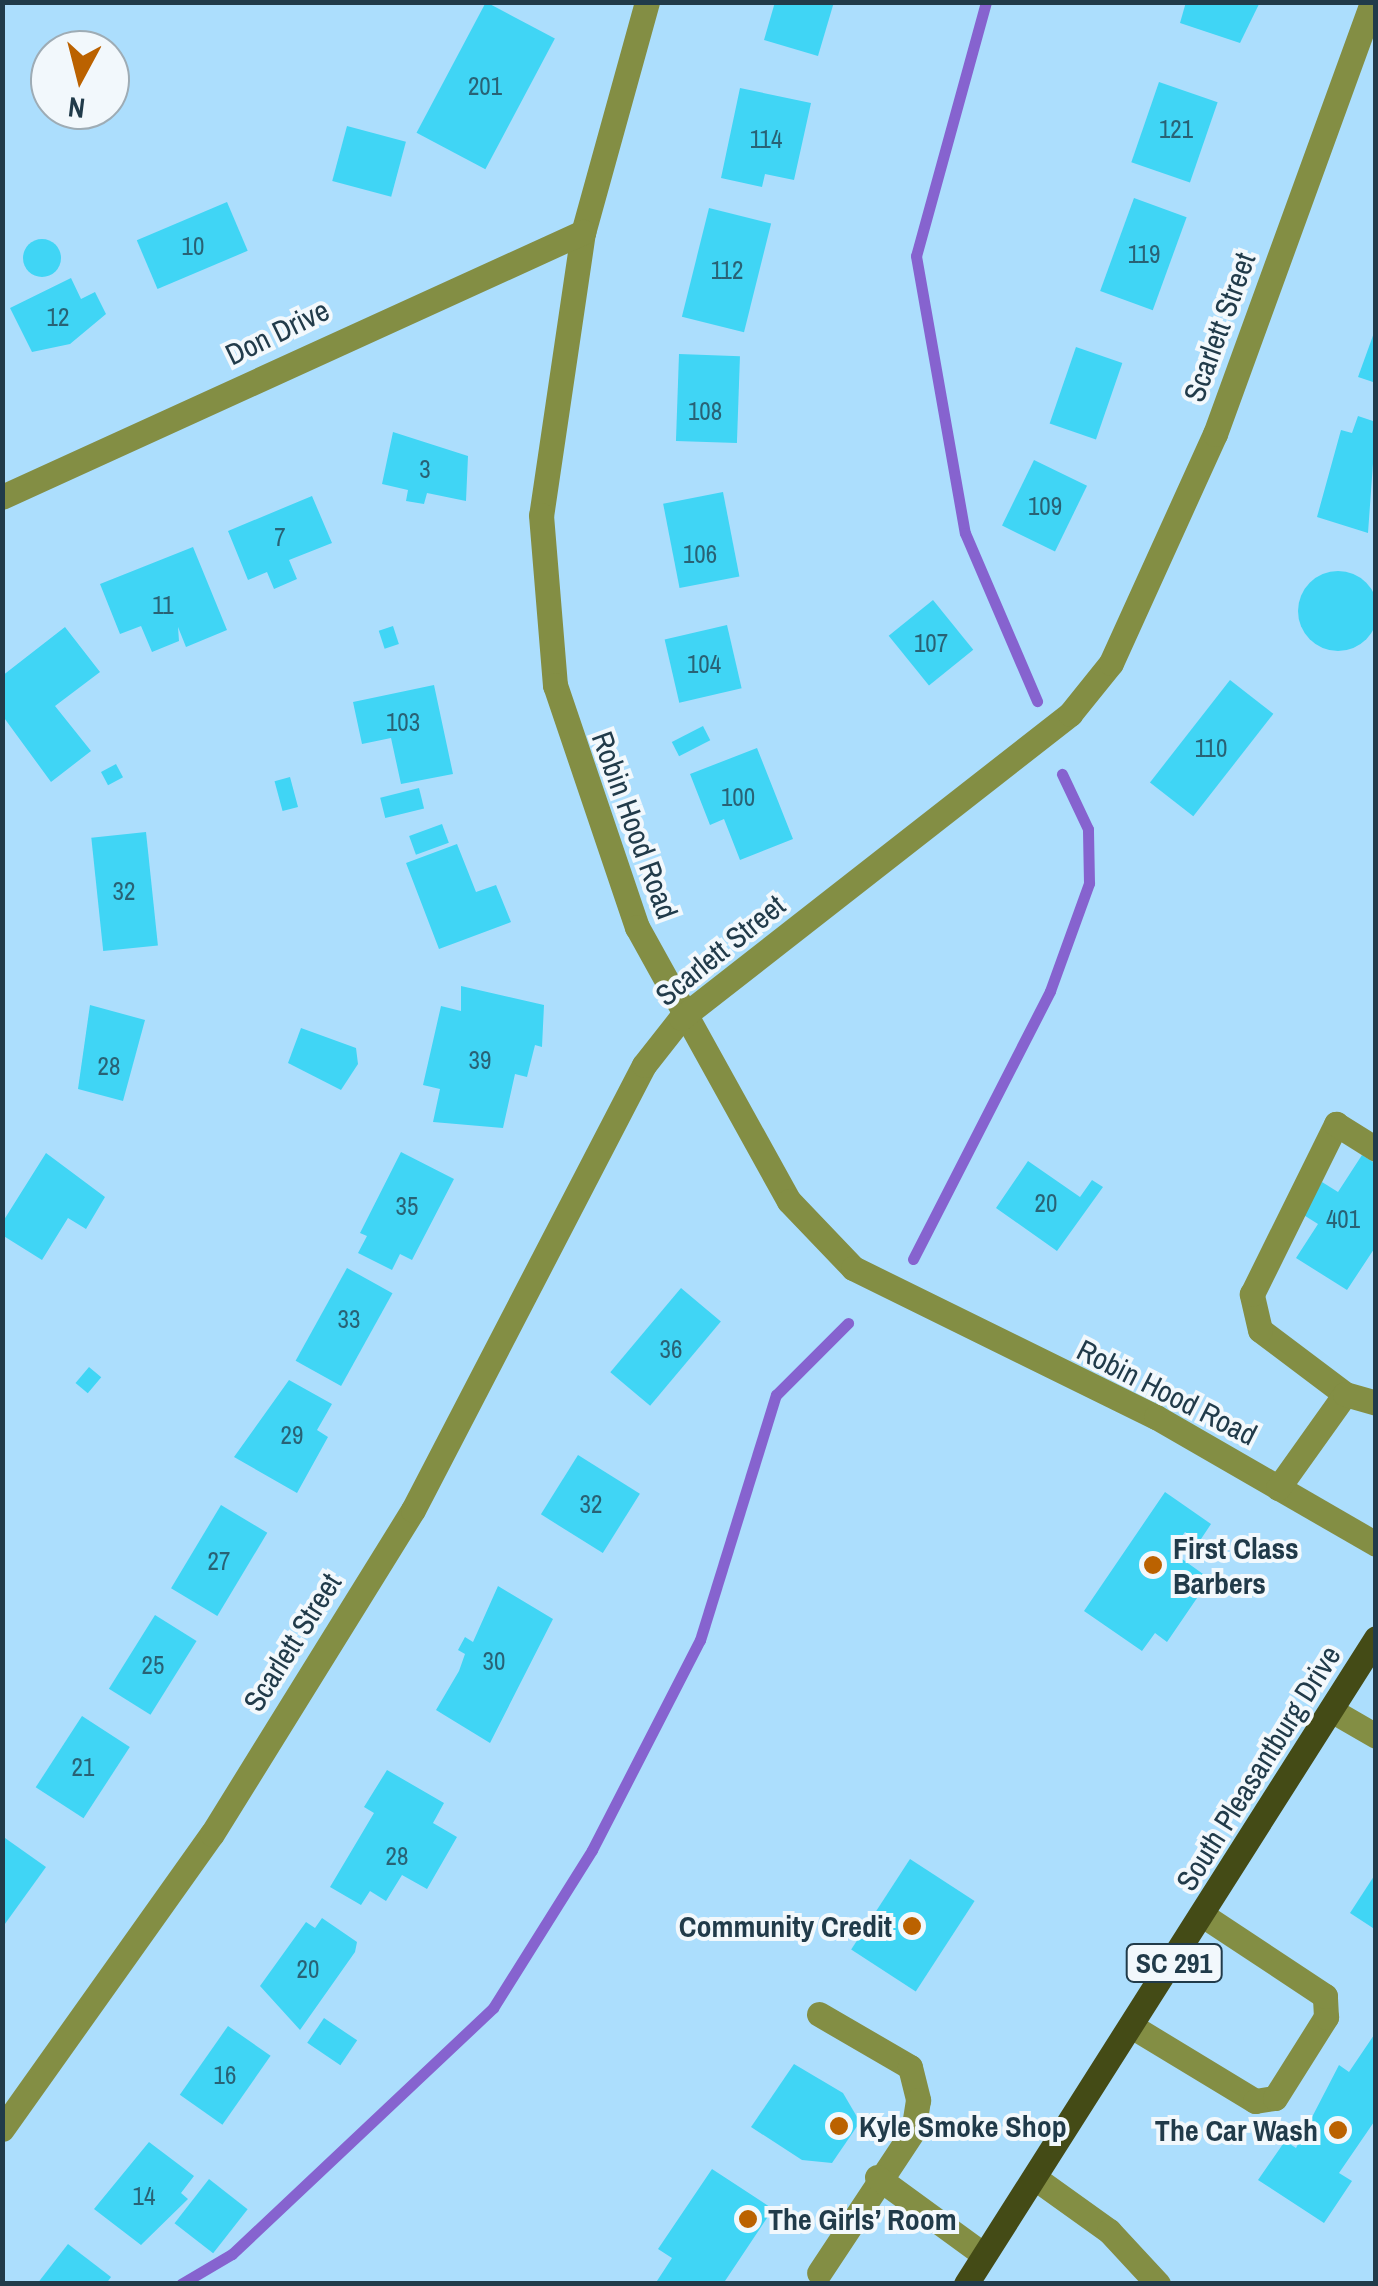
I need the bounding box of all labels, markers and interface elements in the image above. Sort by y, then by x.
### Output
north arrow [30,30,130,130]
house number: 201 [468,71,502,101]
text: N [66,88,87,128]
house number: 121 [1159,114,1193,144]
house number: 114 [750,124,782,154]
house number: 10 [182,231,204,261]
house number: 119 [1128,239,1160,269]
street label: Scarlett Street [1175,248,1263,406]
house number: 112 [711,255,743,285]
street label: Don Drive [219,292,335,372]
house number: 12 [47,302,69,332]
house number: 108 [688,396,722,426]
house number: 3 [419,454,431,484]
house number: 109 [1028,491,1062,521]
house number: 7 [274,522,286,552]
house number: 106 [683,539,717,569]
house number: 11 [152,590,174,620]
house number: 107 [914,628,948,658]
house number: 104 [687,649,721,679]
house number: 103 [386,707,420,737]
street label: Robin Hood Road [584,726,686,924]
house number: 110 [1195,733,1227,763]
house number: 100 [721,782,755,812]
house number: 32 [113,876,135,906]
street label: Scarlett Street [648,887,792,1013]
house number: 39 [469,1045,491,1075]
house number: 28 [98,1051,120,1081]
house number: 20 [1035,1188,1057,1218]
house number: 35 [396,1191,418,1221]
house number: 401 [1326,1204,1360,1234]
house number: 33 [338,1304,360,1334]
street label: Robin Hood Road [1071,1331,1263,1453]
house number: 36 [660,1334,682,1364]
house number: 29 [281,1420,303,1450]
house number: 32 [580,1489,602,1519]
place label: First Class Barbers [1173,1530,1299,1600]
house number: 27 [208,1546,230,1576]
marker: First Class Barbers [1142,1554,1164,1576]
street label: Scarlett Street [235,1566,349,1718]
street label: South Pleasantburg Drive [1168,1639,1348,1897]
house number: 30 [483,1646,505,1676]
house number: 25 [142,1650,164,1680]
house number: 21 [72,1752,94,1782]
house number: 28 [386,1841,408,1871]
place label: Community Credit [679,1908,892,1944]
marker: Community Credit [901,1915,923,1937]
road number: SC 291 [1124,1940,1224,1986]
house number: 20 [297,1954,319,1984]
house number: 16 [214,2060,236,2090]
place label: Kyle Smoke Shop [859,2108,1067,2144]
place label: The Car Wash [1155,2112,1318,2148]
marker: Kyle Smoke Shop [828,2115,850,2137]
marker: The Car Wash [1327,2119,1349,2141]
house number: 14 [133,2181,155,2211]
place label: The Girls’ Room [768,2201,958,2237]
marker: The Girls’ Room [737,2208,759,2230]

